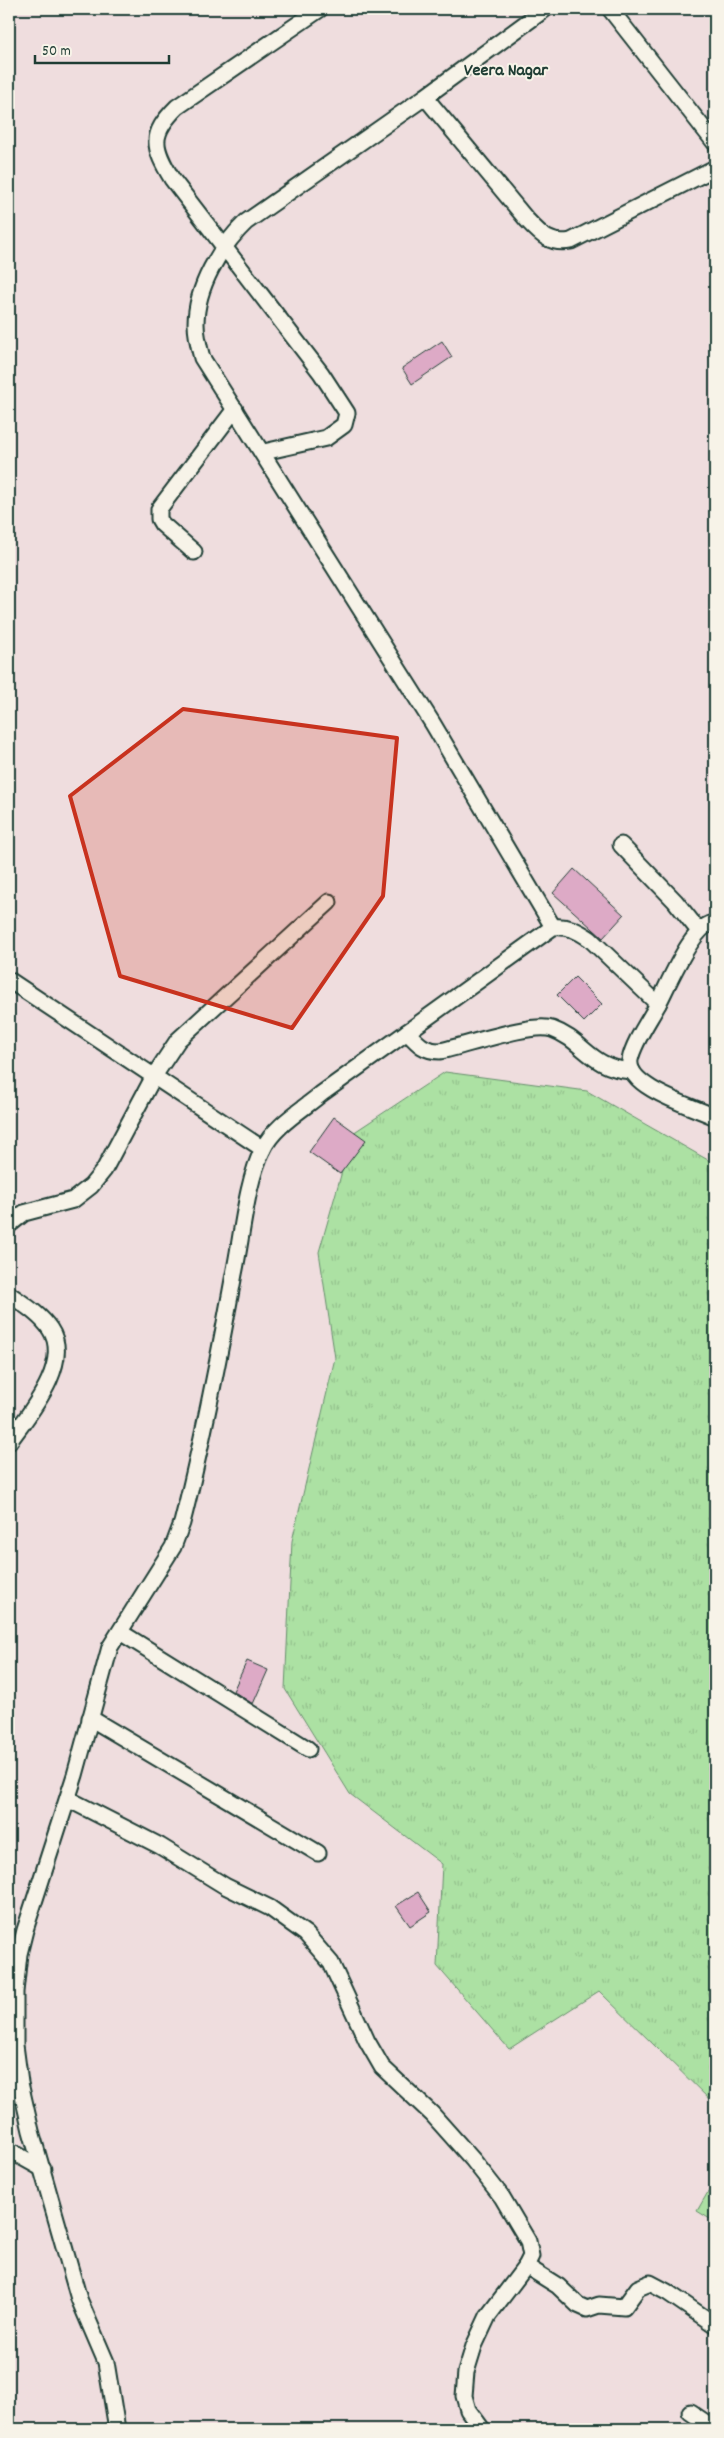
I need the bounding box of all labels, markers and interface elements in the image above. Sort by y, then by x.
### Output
scale bar [35,32,169,64]
text: 50 m [42,41,71,63]
district label: Veera Nagar [464,59,548,84]

